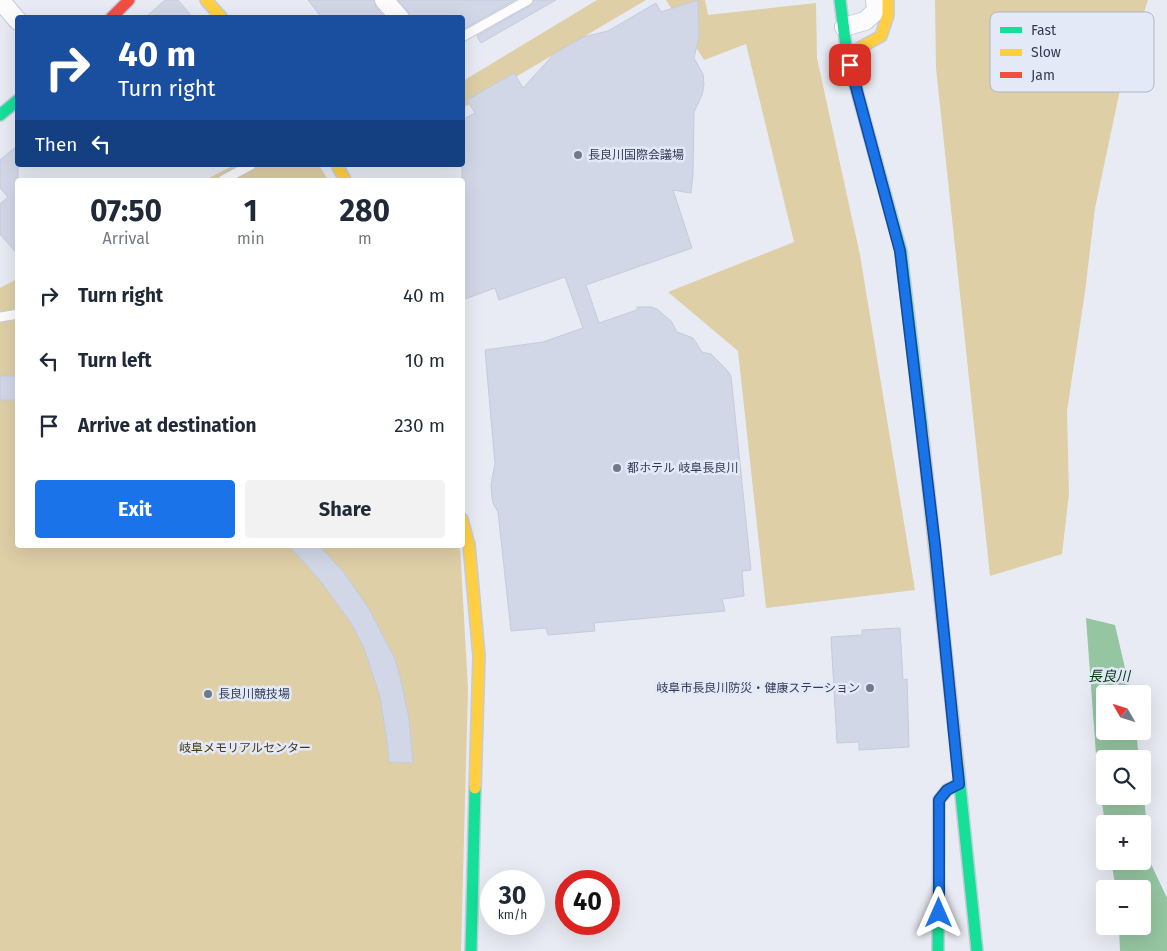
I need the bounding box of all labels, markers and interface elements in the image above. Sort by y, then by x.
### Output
legend [990,12,1154,92]
text: Fast [1031,22,1057,39]
text: 40 m [118,33,196,75]
icon: right [35,35,100,100]
pin [829,44,871,86]
text: Slow [1031,44,1061,61]
icon: arrive [836,51,864,79]
text: Jam [1031,67,1055,84]
text: Turn right [118,75,215,102]
icon: left [87,130,115,158]
text: Then [35,133,77,156]
place label: 長良川国際会議場 [588,148,684,162]
marker: 長良川国際会議場 [572,149,584,161]
text: 07:50 [90,193,162,229]
text: 1 [244,193,258,229]
text: 280 [340,193,390,229]
text: Arrival [103,229,149,248]
text: min [237,229,265,248]
text: m [358,229,372,248]
icon: right [35,282,63,310]
text: Turn right [78,284,163,307]
text: 40 m [403,284,445,307]
icon: left [35,347,63,375]
text: Turn left [78,349,152,372]
text: 10 m [405,349,445,372]
icon: arrive [35,412,63,440]
text: Arrive at destination [78,414,257,437]
text: 230 m [394,414,445,437]
place label: 都ホテル 岐阜長良川 [627,461,738,475]
marker: 都ホテル 岐阜長良川 [611,462,623,474]
button: Exit [35,480,235,538]
button: Share [245,480,445,538]
water label: 長良川 [1088,668,1132,685]
place label: 岐阜市長良川防災・健康ステーション [656,681,860,695]
marker: 岐阜市長良川防災・健康ステーション [864,682,876,694]
north arrow [1096,685,1151,740]
map controls [1096,685,1151,935]
place label: 長良川競技場 [218,687,290,701]
marker: 長良川競技場 [202,688,214,700]
park label: 岐阜メモリアルセンター [179,741,311,755]
button: search [1096,750,1151,805]
button: + [1096,815,1151,870]
speed limit sign: 40 [555,870,620,935]
button: − [1096,880,1151,935]
text: 30 [499,881,526,911]
position arrow [912,886,964,938]
text: km/h [498,908,527,922]

